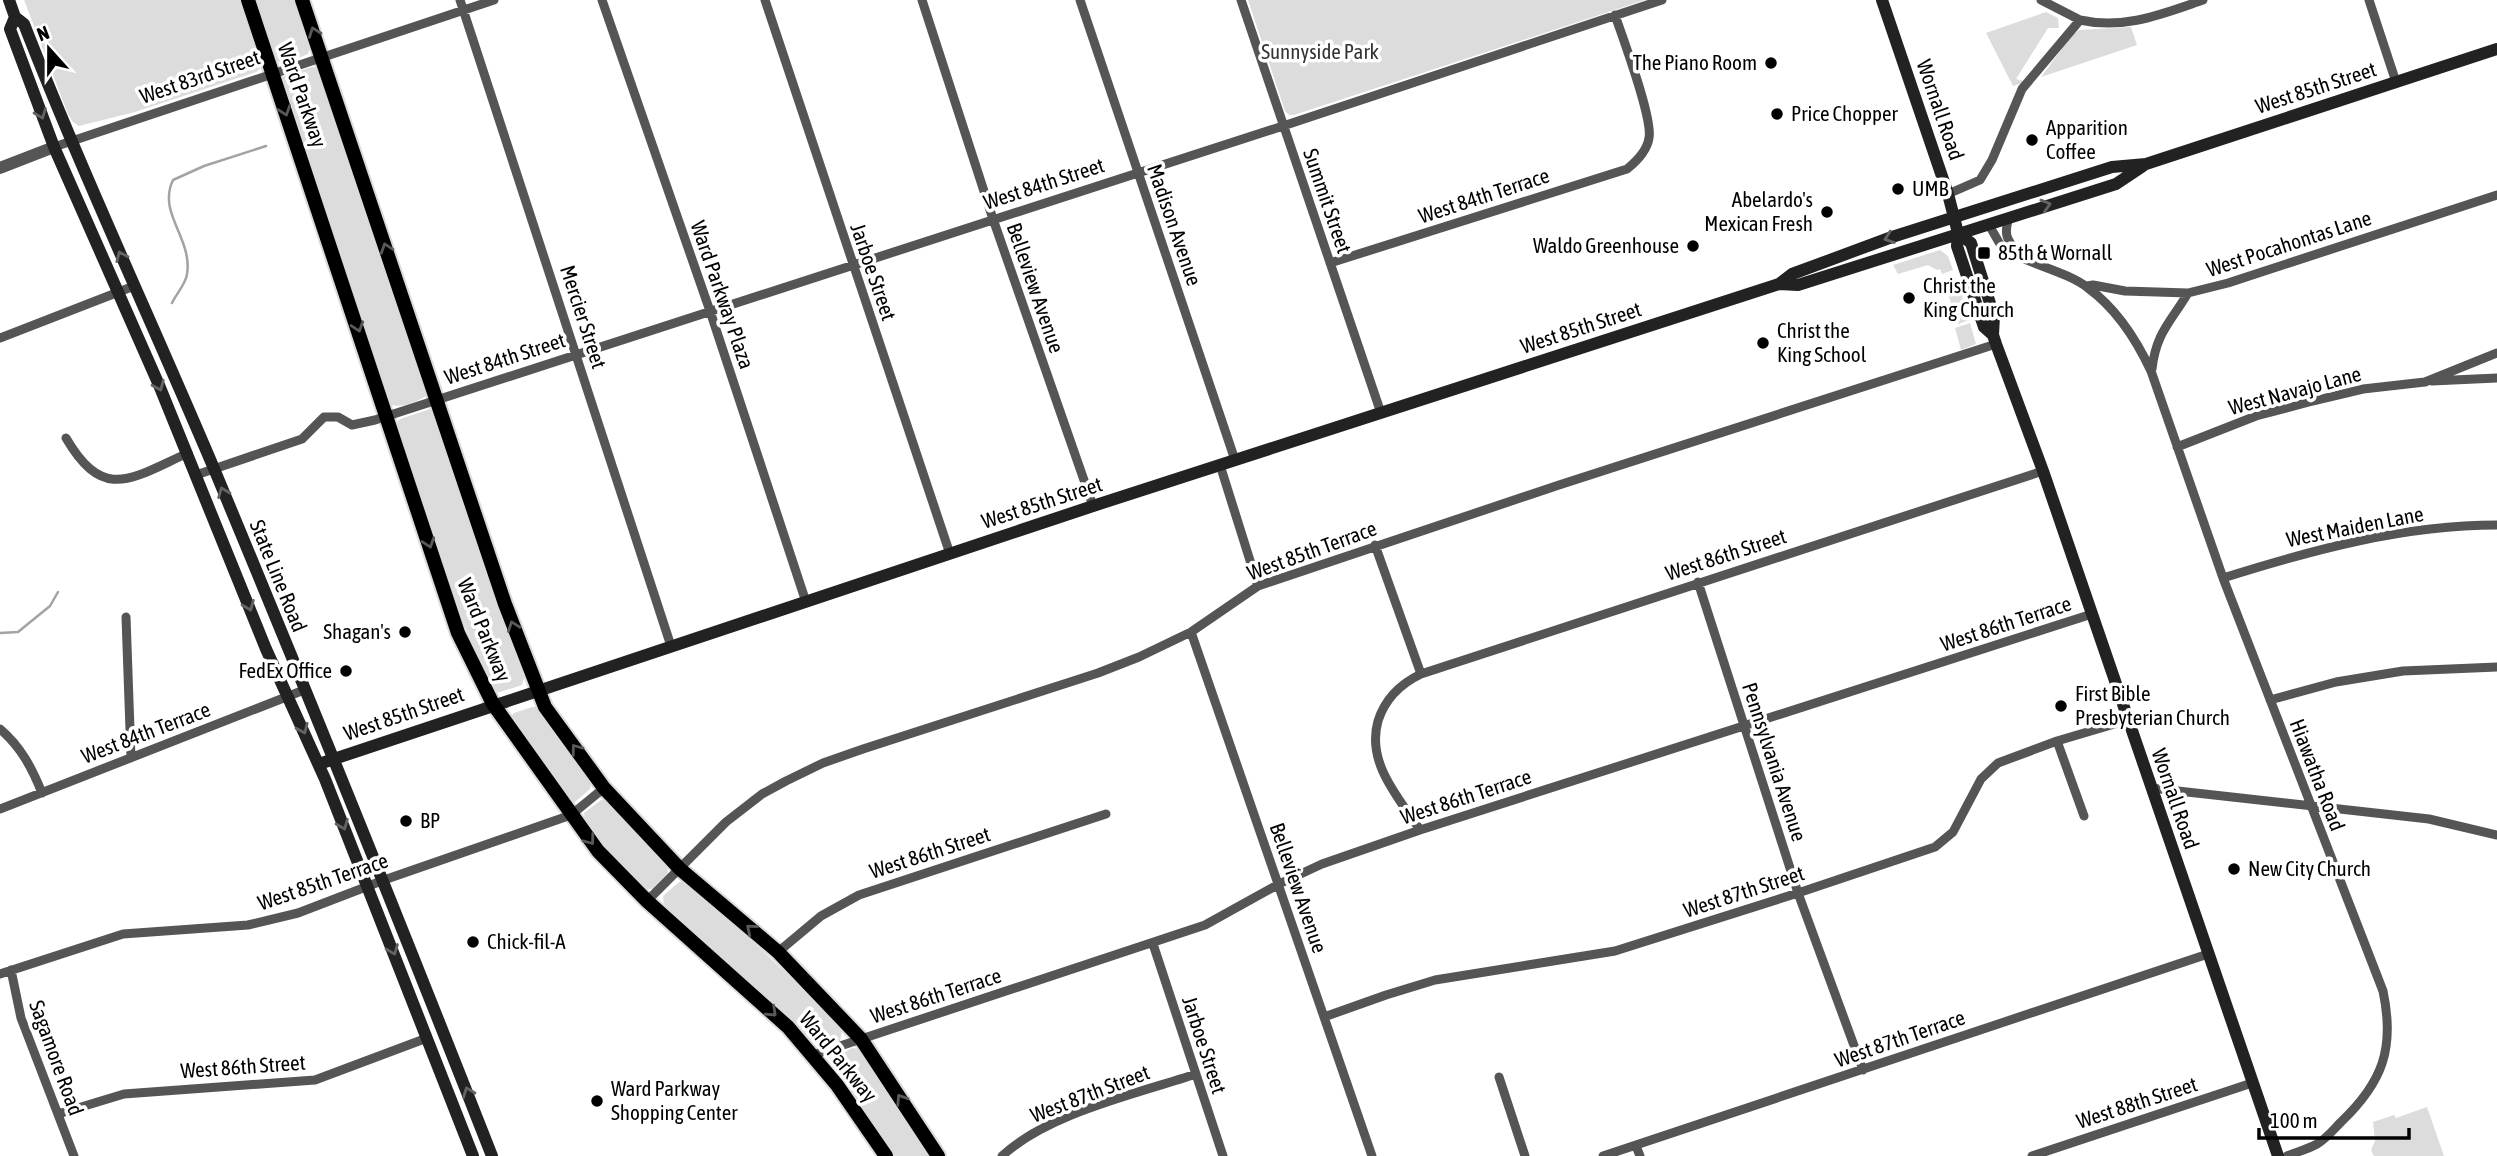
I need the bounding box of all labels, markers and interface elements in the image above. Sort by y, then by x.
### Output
north arrow [14,14,84,84]
text: N [34,21,52,45]
one-way arrow [308,26,322,39]
street label: Ward Parkway [274,39,332,151]
park label: Sunnyside Park [1261,39,1379,63]
street label: West 83rd Street [137,44,263,108]
place label: The Piano Room [1633,50,1757,74]
marker: The Piano Room [1763,55,1779,71]
street label: Wornall Road [1913,56,1969,163]
street label: West 85th Street [2252,56,2379,118]
place label: Price Chopper [1791,101,1898,125]
one-way arrow [277,104,291,117]
marker: Price Chopper [1769,106,1785,122]
one-way arrow [33,107,47,119]
place label: Apparition Coffee [2046,115,2128,163]
marker: Apparition Coffee [2024,132,2040,148]
street label: Summit Street [1299,145,1357,256]
street label: West 84th Street [980,152,1107,214]
street label: Madison Avenue [1143,161,1207,289]
street label: West 84th Terrace [1415,163,1552,227]
place label: UMB [1912,176,1948,200]
marker: UMB [1890,181,1906,197]
place label: Abelardo's Mexican Fresh [1704,187,1813,235]
one-way arrow [2040,199,2052,214]
marker: Abelardo's Mexican Fresh [1819,204,1835,220]
street label: West Pocahontas Lane [2203,205,2374,281]
street label: Ward Parkway Plaza [686,217,760,372]
street label: Belleview Avenue [1002,219,1069,356]
street label: Jarboe Street [846,220,902,323]
one-way arrow [1883,230,1895,244]
place label: Waldo Greenhouse [1533,233,1679,257]
marker: Waldo Greenhouse [1685,238,1701,254]
place label: 85th & Wornall [1998,240,2113,264]
one-way arrow [380,242,394,254]
marker: 85th & Wornall [1976,245,1992,261]
one-way arrow [115,251,129,263]
street label: Mercier Street [556,262,612,371]
place label: Christ the King Church [1923,273,2014,321]
marker: Christ the King Church [1901,290,1917,306]
street label: West 85th Street [1517,296,1644,358]
place label: Christ the King School [1777,318,1867,366]
one-way arrow [350,320,364,332]
street label: West 84th Street [441,327,568,389]
marker: Christ the King School [1755,335,1771,351]
street label: West Navajo Lane [2226,361,2364,419]
one-way arrow [151,380,165,392]
street label: West 85th Street [978,471,1105,533]
one-way arrow [217,486,231,499]
street label: West Maiden Lane [2284,501,2425,551]
street label: State Line Road [246,516,312,635]
street label: West 85th Terrace [1244,516,1380,585]
street label: West 86th Street [1662,523,1789,585]
one-way arrow [420,537,435,549]
street label: Ward Parkway [453,575,517,685]
street label: West 86th Terrace [1937,591,2074,655]
one-way arrow [241,600,255,612]
place label: Shagan's [323,619,391,643]
one-way arrow [507,621,521,633]
marker: Shagan's [397,624,413,640]
place label: FedEx Office [238,658,332,682]
marker: FedEx Office [338,663,354,679]
street label: Pennsylvania Avenue [1738,679,1812,844]
street label: West 85th Street [340,681,467,745]
place label: First Bible Presbyterian Church [2075,681,2230,729]
street label: West 84th Terrace [78,697,213,768]
marker: First Bible Presbyterian Church [2053,698,2069,714]
street label: Hiawatha Road [2286,715,2350,834]
one-way arrow [295,721,309,734]
one-way arrow [572,744,584,757]
street label: Wornall Road [2148,745,2204,852]
street label: West 86th Terrace [1397,764,1534,828]
place label: BP [420,808,440,832]
marker: BP [398,813,414,829]
one-way arrow [335,818,349,830]
street label: Belleview Avenue [1265,819,1332,956]
street label: West 86th Street [866,821,993,883]
one-way arrow [581,832,594,844]
street label: West 85th Terrace [255,848,391,915]
place label: New City Church [2248,856,2371,880]
street label: West 87th Street [1680,860,1807,922]
marker: New City Church [2226,861,2242,877]
one-way arrow [747,925,760,937]
place label: Chick-fil-A [487,929,566,953]
marker: Chick-fil-A [465,934,481,950]
one-way arrow [385,943,399,955]
street label: West 86th Terrace [867,963,1004,1027]
street label: Jarboe Street [1178,993,1232,1096]
street label: Sagamore Road [25,997,89,1118]
one-way arrow [764,1004,777,1017]
street label: West 87th Terrace [1832,1005,1968,1072]
street label: Ward Parkway [795,1006,883,1107]
street label: West 86th Street [180,1050,306,1082]
street label: West 87th Street [1027,1059,1152,1127]
street label: West 88th Street [2073,1071,2200,1133]
place label: Ward Parkway Shopping Center [611,1076,738,1124]
one-way arrow [462,1087,476,1099]
marker: Ward Parkway Shopping Center [589,1093,605,1109]
one-way arrow [896,1094,909,1107]
scale bar [2259,1096,2410,1140]
text: 100 m [2270,1108,2318,1132]

